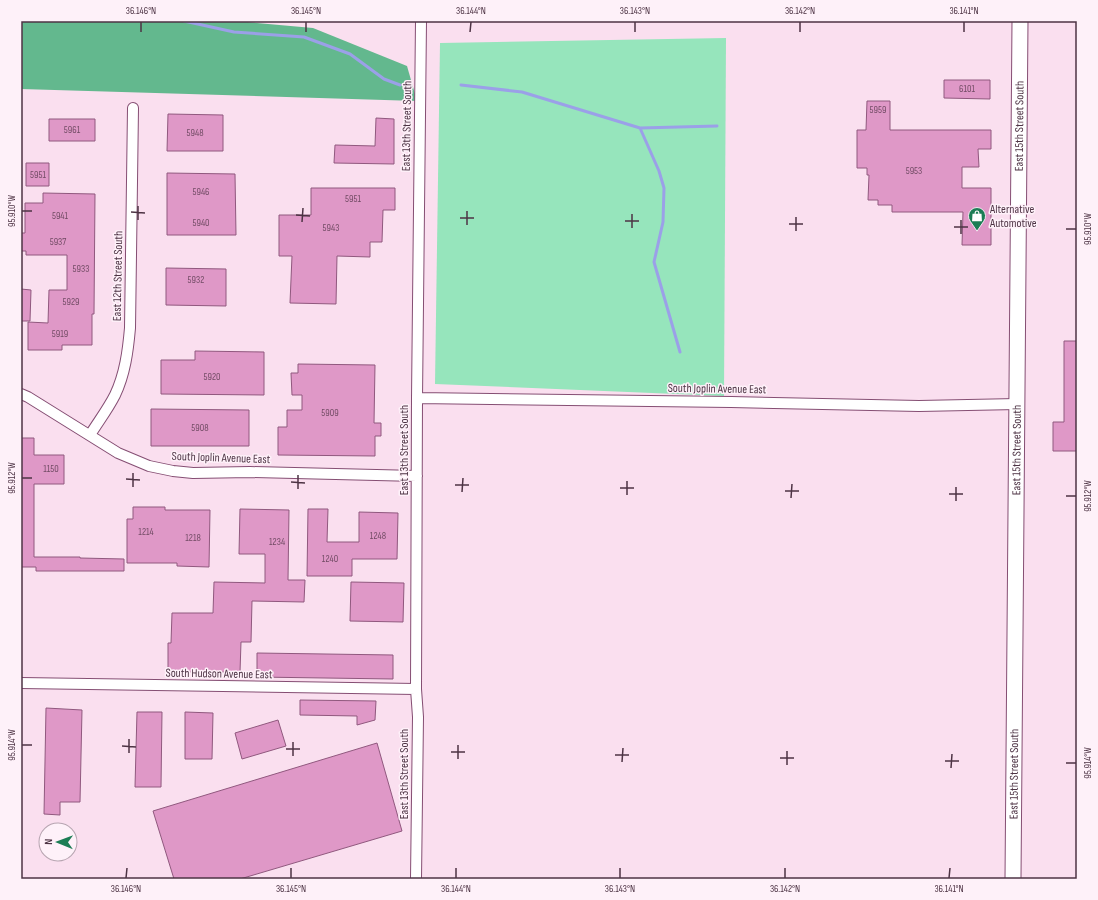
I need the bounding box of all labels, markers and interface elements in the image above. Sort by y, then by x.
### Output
text: 36.146°N [126,5,156,17]
text: 36.145°N [291,5,321,17]
text: 36.144°N [456,5,486,17]
text: 36.143°N [620,5,650,17]
text: 36.142°N [785,5,815,17]
text: 36.141°N [949,5,979,17]
street label: East 13th Street South [399,81,415,171]
street label: East 15th Street South [1011,81,1027,171]
house number: 6101 [959,83,975,95]
house number: 5959 [870,104,886,116]
house number: 5961 [64,124,81,136]
house number: 5948 [186,127,204,139]
house number: 5953 [906,165,922,177]
house number: 5951 [30,169,46,181]
house number: 5946 [193,186,210,198]
house number: 5951 [345,193,361,205]
text: 95.910°W [6,195,18,227]
place label: Alternative Automotive [989,202,1037,231]
shop icon: Alternative Automotive [967,206,987,231]
house number: 5941 [52,210,69,222]
text: 95.910°W [1082,213,1094,245]
house number: 5940 [192,217,210,229]
house number: 5943 [323,222,339,234]
street label: East 12th Street South [110,231,126,321]
house number: 5937 [50,236,66,248]
house number: 5933 [73,263,89,275]
house number: 5932 [188,274,204,286]
house number: 5929 [63,296,80,308]
house number: 5919 [52,328,68,340]
house number: 5920 [203,371,221,383]
street label: South Joplin Avenue East [668,381,767,397]
street label: East 13th Street South [397,405,412,495]
street label: East 15th Street South [1009,405,1024,495]
house number: 5909 [321,407,339,419]
house number: 5908 [191,422,209,434]
street label: South Joplin Avenue East [171,449,271,467]
text: 95.912°W [6,462,18,494]
house number: 1150 [43,463,59,475]
text: 95.912°W [1082,480,1094,512]
house number: 1214 [138,526,154,538]
house number: 1248 [370,530,386,542]
house number: 1218 [185,532,201,544]
house number: 1234 [269,536,285,548]
house number: 1240 [322,553,338,565]
street label: South Hudson Avenue East [165,666,273,682]
text: 95.914°W [6,729,18,761]
street label: East 13th Street South [397,729,412,819]
street label: East 15th Street South [1006,729,1022,819]
text: 95.914°W [1082,747,1094,779]
north arrow [38,822,78,862]
text: N [42,839,55,845]
text: 36.146°N [111,883,141,895]
text: 36.145°N [276,883,306,895]
text: 36.144°N [441,883,471,895]
text: 36.143°N [605,883,635,895]
text: 36.142°N [770,883,800,895]
text: 36.141°N [934,883,964,895]

